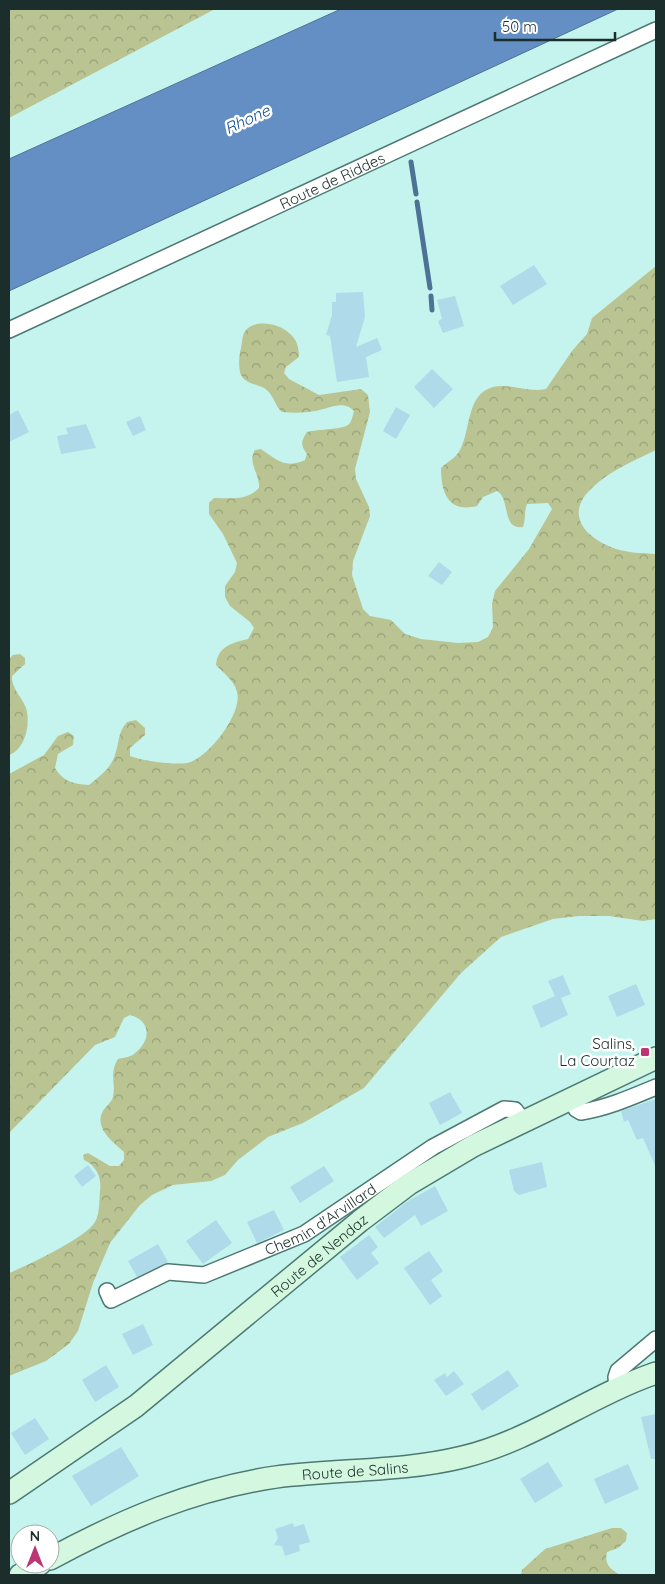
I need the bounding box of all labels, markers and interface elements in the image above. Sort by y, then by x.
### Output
scale bar [495,10,615,42]
text: 50 m [502,17,537,36]
water label: Rhone [221,99,274,138]
street label: Route de Riddes [276,148,388,213]
place label: Salins, La Courtaz [559,1034,635,1070]
marker: Salins, La Courtaz [639,1046,651,1058]
street label: Chemin d'Arvillard [262,1179,380,1259]
street label: Route de Nendaz [266,1209,371,1301]
street label: Route de Salins [301,1457,409,1484]
north arrow [10,1524,60,1574]
text: N [30,1527,40,1545]

